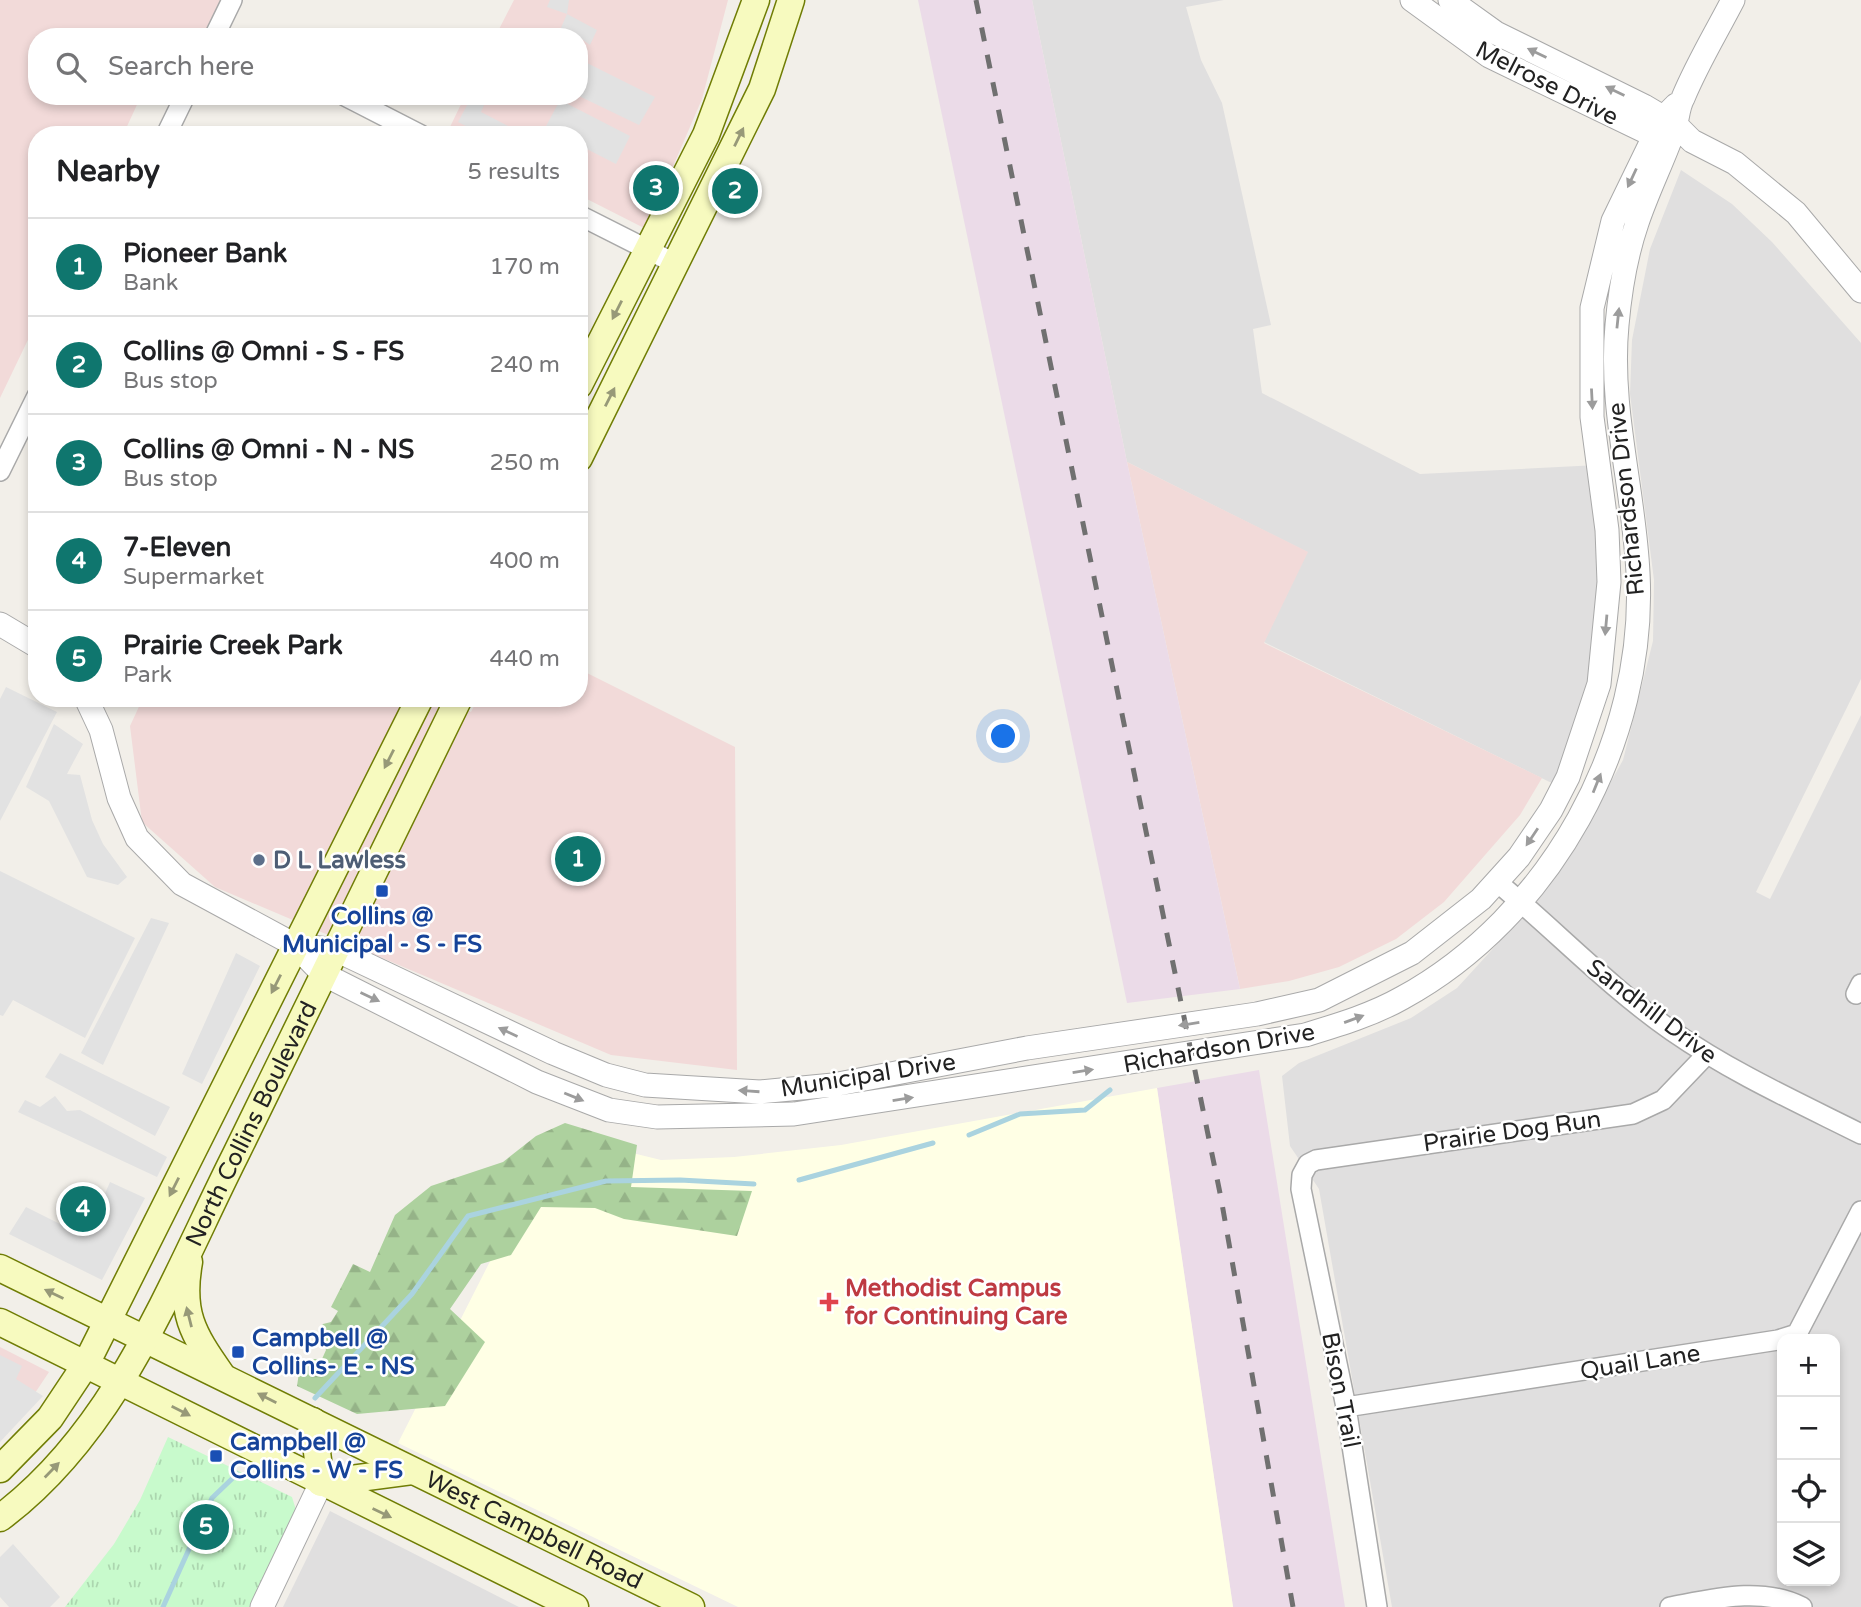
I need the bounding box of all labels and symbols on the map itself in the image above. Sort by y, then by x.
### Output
street label: Melrose Drive [1471,35,1623,132]
one-way arrow [1527,48,1547,59]
one-way arrow [1605,86,1625,97]
one-way arrow [733,127,744,147]
pin: 3 [633,162,679,214]
pin: 2 [712,165,758,217]
one-way arrow [1626,168,1638,188]
one-way arrow [612,300,623,320]
one-way arrow [1613,306,1624,328]
one-way arrow [604,387,615,407]
one-way arrow [1586,388,1597,410]
street label: Richardson Drive [1602,401,1651,597]
one-way arrow [1600,615,1611,637]
your location [986,719,1020,753]
one-way arrow [384,749,395,769]
one-way arrow [1592,772,1603,793]
one-way arrow [1525,828,1539,846]
pin: 1 [555,833,601,885]
place label: D L Lawless [273,846,406,875]
marker: D L Lawless [251,852,267,868]
marker: Collins @ Municipal - S - FS [374,883,390,899]
place label: Collins @ Municipal - S - FS [282,902,482,959]
street label: Sandhill Drive [1581,953,1723,1070]
one-way arrow [270,974,281,994]
one-way arrow [360,991,380,1003]
street label: North Collins Boulevard [180,997,324,1251]
one-way arrow [1344,1013,1365,1024]
street label: Richardson Drive [1121,1017,1317,1080]
one-way arrow [1178,1019,1200,1030]
one-way arrow [498,1027,518,1038]
street label: Municipal Drive [778,1047,958,1104]
one-way arrow [1072,1065,1094,1076]
one-way arrow [738,1085,760,1096]
one-way arrow [564,1091,585,1102]
one-way arrow [892,1093,914,1104]
street label: Prairie Dog Run [1421,1105,1603,1158]
one-way arrow [168,1177,179,1197]
pin: 4 [60,1183,106,1235]
place label: Methodist Campus for Continuing Care [845,1274,1068,1331]
one-way arrow [44,1289,64,1300]
marker: Methodist Campus for Continuing Care [819,1292,839,1312]
one-way arrow [183,1305,194,1327]
place label: Campbell @ Collins- E - NS [252,1324,415,1381]
street label: Bison Trail [1315,1330,1366,1450]
street label: Quail Lane [1578,1339,1702,1386]
marker: Campbell @ Collins- E - NS [230,1344,246,1360]
one-way arrow [257,1393,277,1404]
one-way arrow [171,1405,191,1416]
place label: Campbell @ Collins - W - FS [230,1428,403,1485]
marker: Campbell @ Collins - W - FS [208,1448,224,1464]
one-way arrow [43,1462,59,1479]
street label: West Campbell Road [421,1465,647,1596]
pin: 5 [183,1501,229,1553]
one-way arrow [372,1507,392,1519]

